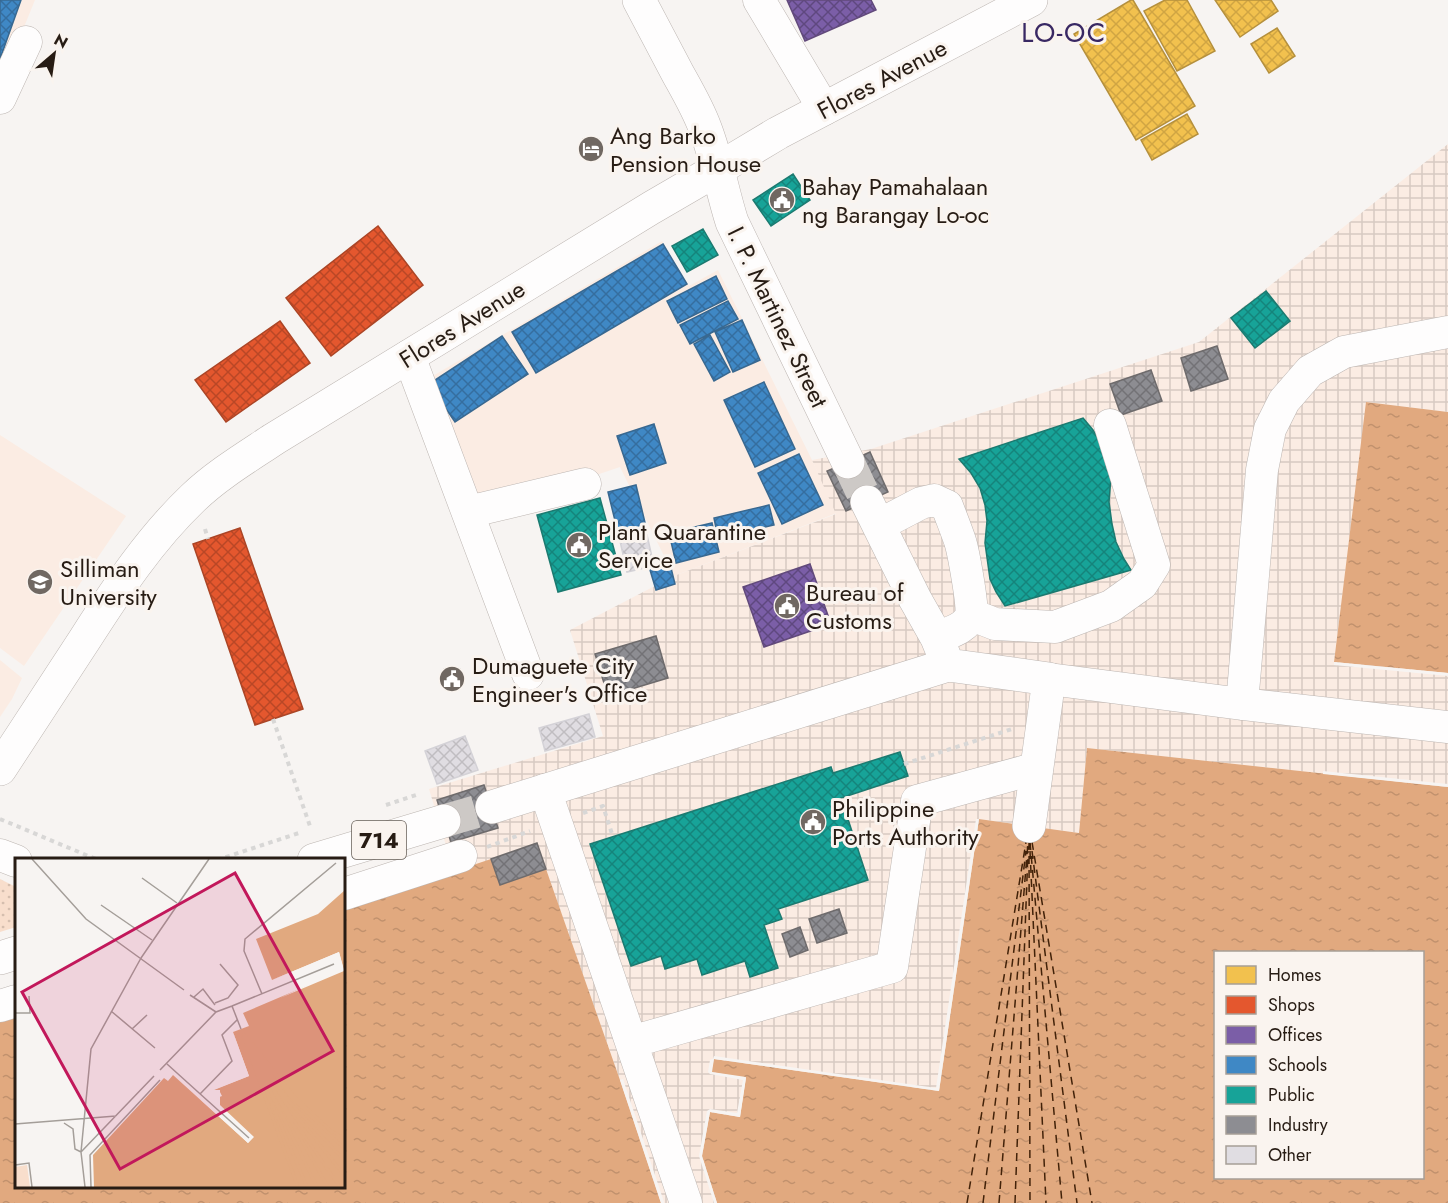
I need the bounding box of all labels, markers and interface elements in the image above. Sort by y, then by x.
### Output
district label: LO-OC [1021,13,1107,52]
north arrow [24,24,84,84]
text: N [50,28,72,54]
street label: Flores Avenue [811,30,953,128]
place label: Ang Barko Pension House [610,118,761,181]
hotel icon: Ang Barko Pension House [576,134,606,164]
place label: Bahay Pamahalaan ng Barangay Lo-oc [802,169,989,232]
public building icon: Bahay Pamahalaan ng Barangay Lo-oc [767,185,797,215]
street label: I. P. Martinez Street [719,221,837,414]
street label: Flores Avenue [392,271,532,377]
place label: Plant Quarantine Service [598,514,766,577]
public building icon: Plant Quarantine Service [564,530,594,560]
place label: Silliman University [60,551,157,614]
school or university icon: Silliman University [25,567,55,597]
place label: Bureau of Customs [806,575,905,638]
public building icon: Bureau of Customs [772,591,802,621]
place label: Dumaguete City Engineer's Office [472,648,647,711]
public building icon: Dumaguete City Engineer's Office [437,664,467,694]
place label: Philippine Ports Authority [832,791,979,854]
public building icon: Philippine Ports Authority [798,807,828,837]
road number: 714 [352,821,406,859]
inset map [15,858,345,1188]
legend [1214,951,1424,1179]
text: Homes [1268,962,1321,988]
text: Shops [1268,992,1315,1018]
text: Offices [1268,1022,1322,1048]
text: Schools [1268,1052,1327,1078]
text: Public [1268,1082,1315,1108]
text: Industry [1268,1112,1328,1138]
text: Other [1268,1142,1312,1168]

